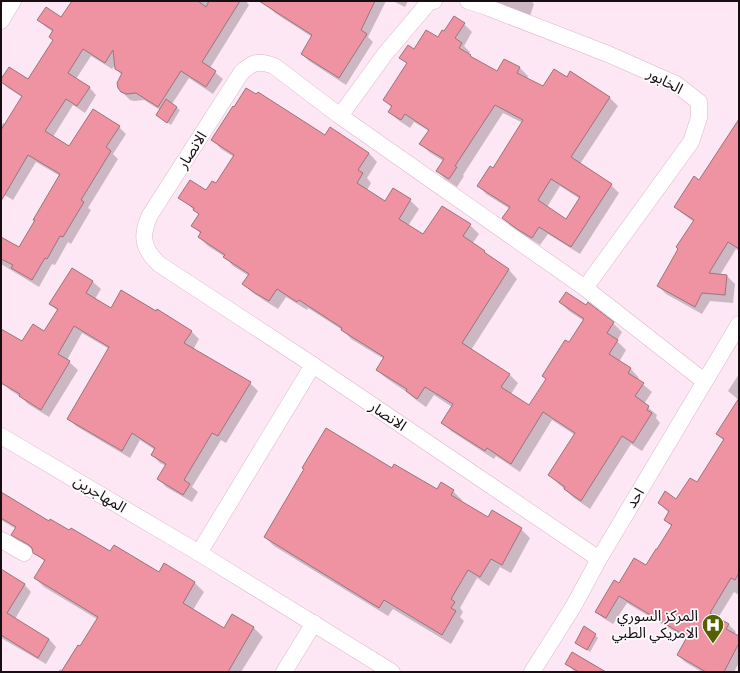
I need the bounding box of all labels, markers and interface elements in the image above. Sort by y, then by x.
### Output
street label: الخابور [643,63,686,98]
street label: الانصار [172,128,211,173]
street label: الانصار [365,396,410,435]
street label: المهاجرين [71,471,130,517]
street label: احد [621,484,648,511]
place label: المركز السوري الامريكي الطبي [612,606,698,644]
hospital icon: المركز السوري الامريكي الطبي [700,612,726,645]

